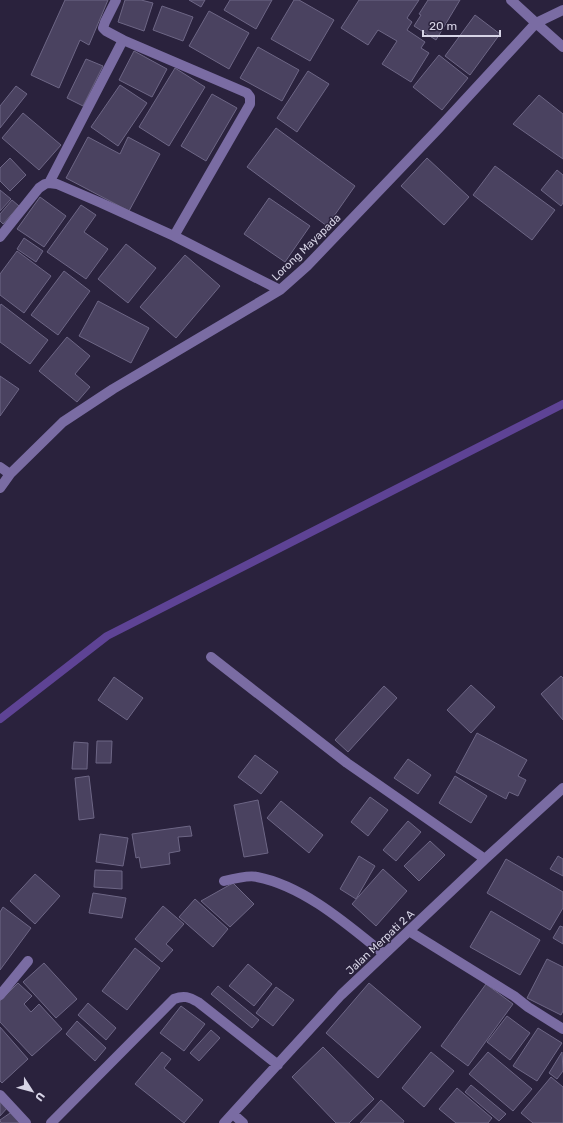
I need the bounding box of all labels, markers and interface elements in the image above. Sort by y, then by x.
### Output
scale bar [423,12,500,38]
text: 20 m [429,19,457,33]
street label: Lorong Mayapada [269,211,343,283]
street label: Jalan Merpati 2 A [343,907,418,977]
north arrow [12,1071,52,1111]
text: U [32,1090,47,1104]

